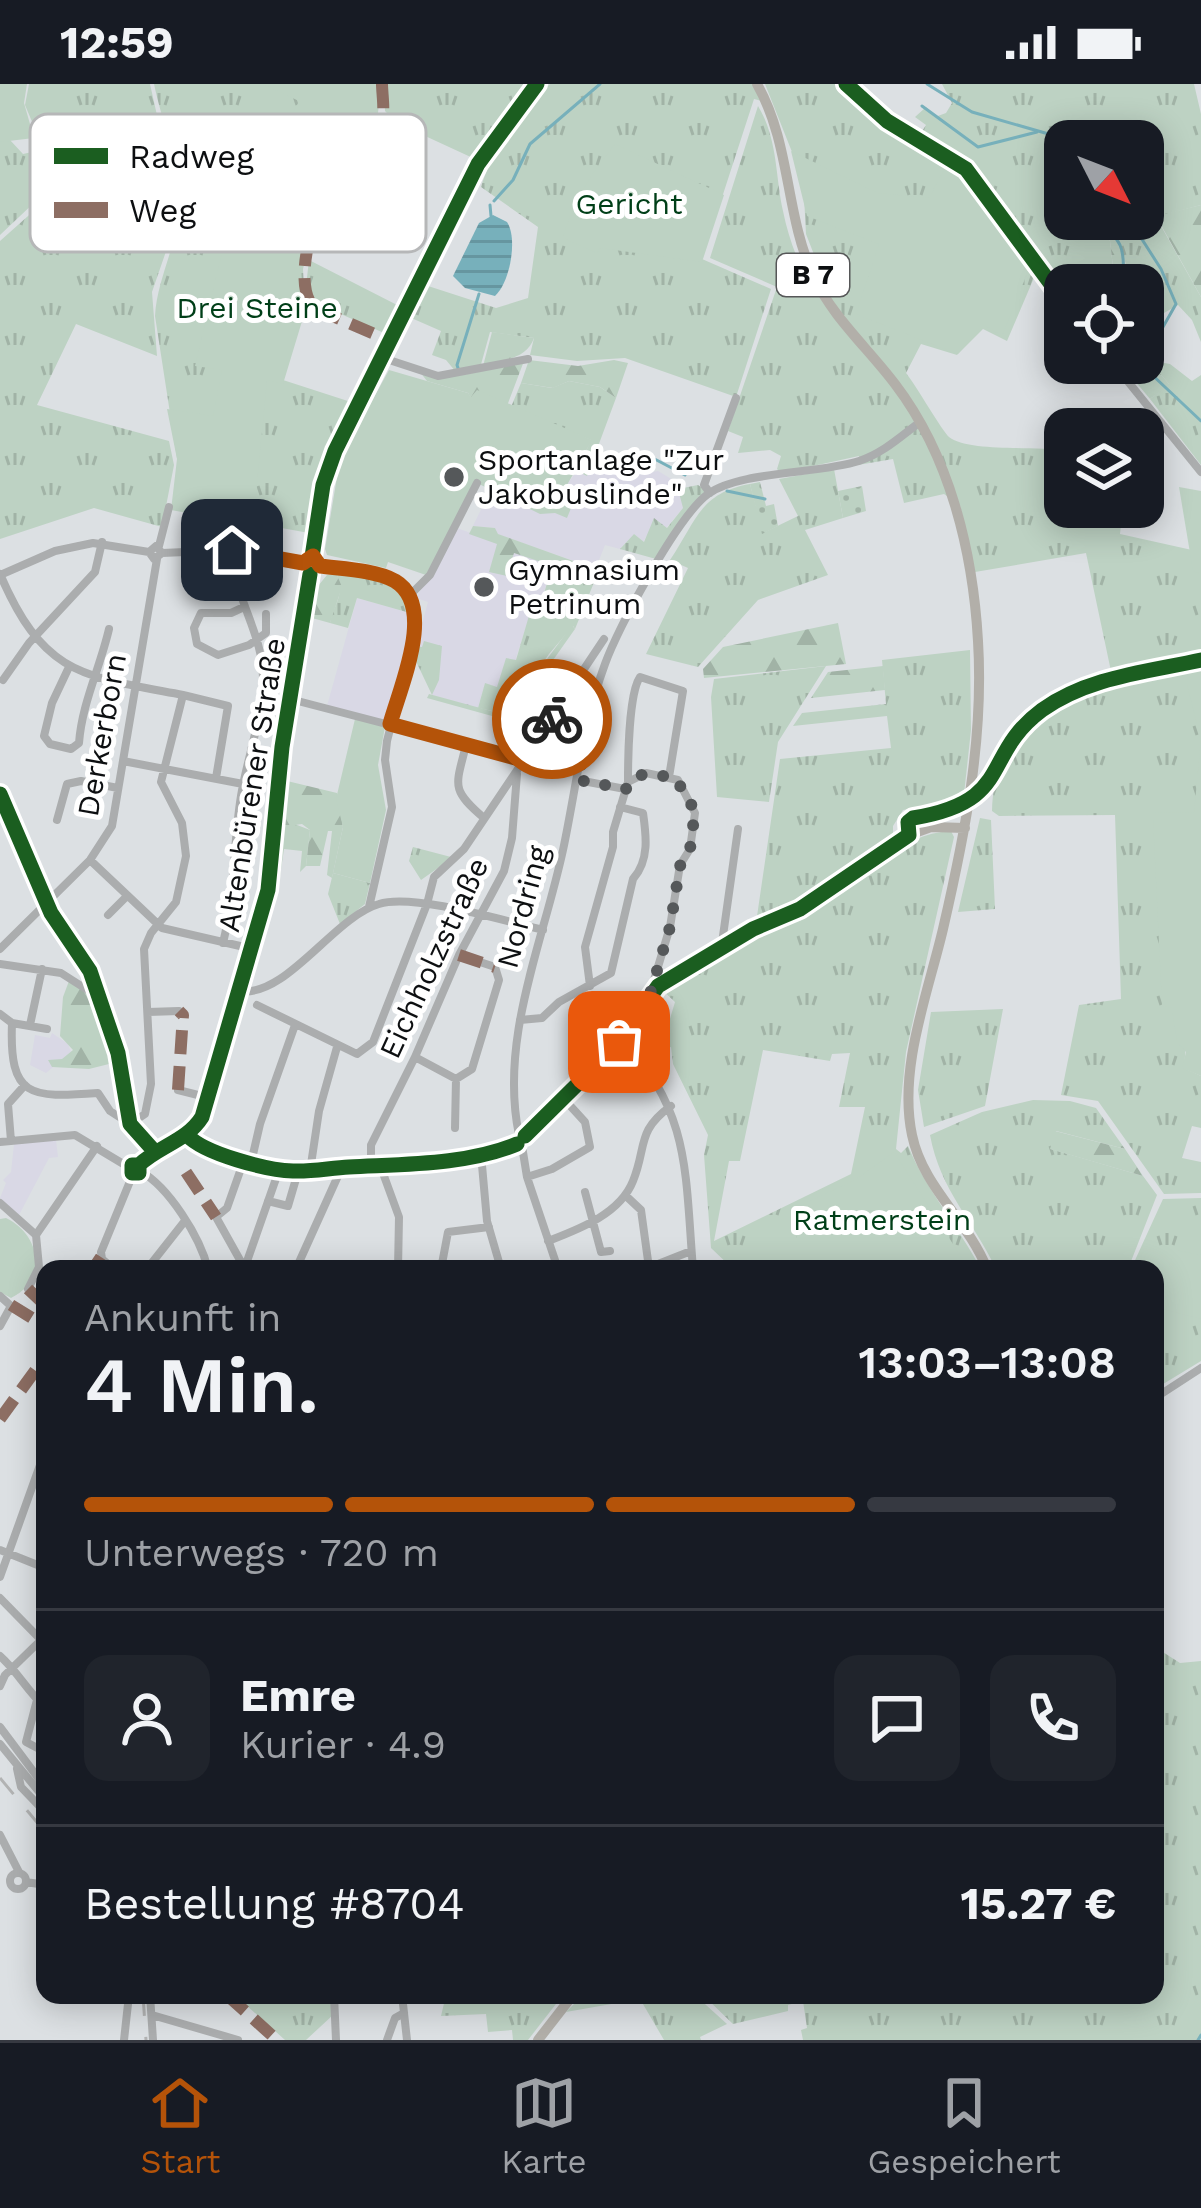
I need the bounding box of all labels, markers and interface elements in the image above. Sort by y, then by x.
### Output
text: 12:59 [60,16,174,69]
legend [30,114,426,252]
north arrow [1044,120,1164,240]
map controls [1044,120,1164,528]
text: Radweg [129,137,254,176]
park label: Gericht [576,186,683,221]
text: Weg [129,191,197,230]
road number: B 7 [777,254,849,296]
button: locate [1044,264,1164,384]
park label: Drei Steine [176,290,338,325]
button: layers [1044,408,1164,528]
place label: Sportanlage "Zur Jakobuslinde" [478,442,724,511]
marker: Sportanlage "Zur Jakobuslinde" [441,464,467,490]
pin [181,499,283,601]
icon: home [199,517,265,583]
place label: Gymnasium Petrinum [508,552,680,621]
marker: Gymnasium Petrinum [471,574,497,600]
street label: Altenbürener Straße [211,635,292,934]
street label: Derkerborn [70,651,133,819]
courier [492,659,612,779]
icon: bike [519,686,585,752]
street label: Nordring [489,842,556,972]
street label: Eichholzstraße [372,852,495,1064]
pin [568,991,670,1093]
icon: bag [586,1009,652,1075]
park label: Ratmerstein [793,1202,971,1237]
text: Ankunft in [84,1295,281,1340]
text: 13:03–13:08 [859,1336,1116,1389]
text: 4 Min. [84,1339,319,1431]
text: Unterwegs · 720 m [84,1530,439,1575]
button: person [84,1655,210,1781]
button: chat [834,1655,960,1781]
button: phone [990,1655,1116,1781]
text: Emre [240,1669,356,1722]
text: Kurier · 4.9 [240,1722,446,1767]
text: Bestellung #8704 [84,1877,465,1930]
text: 15.27 € [961,1877,1116,1930]
tab: Start [140,2070,220,2181]
tab: Karte [501,2070,587,2181]
tab: Gespeichert [867,2070,1061,2181]

